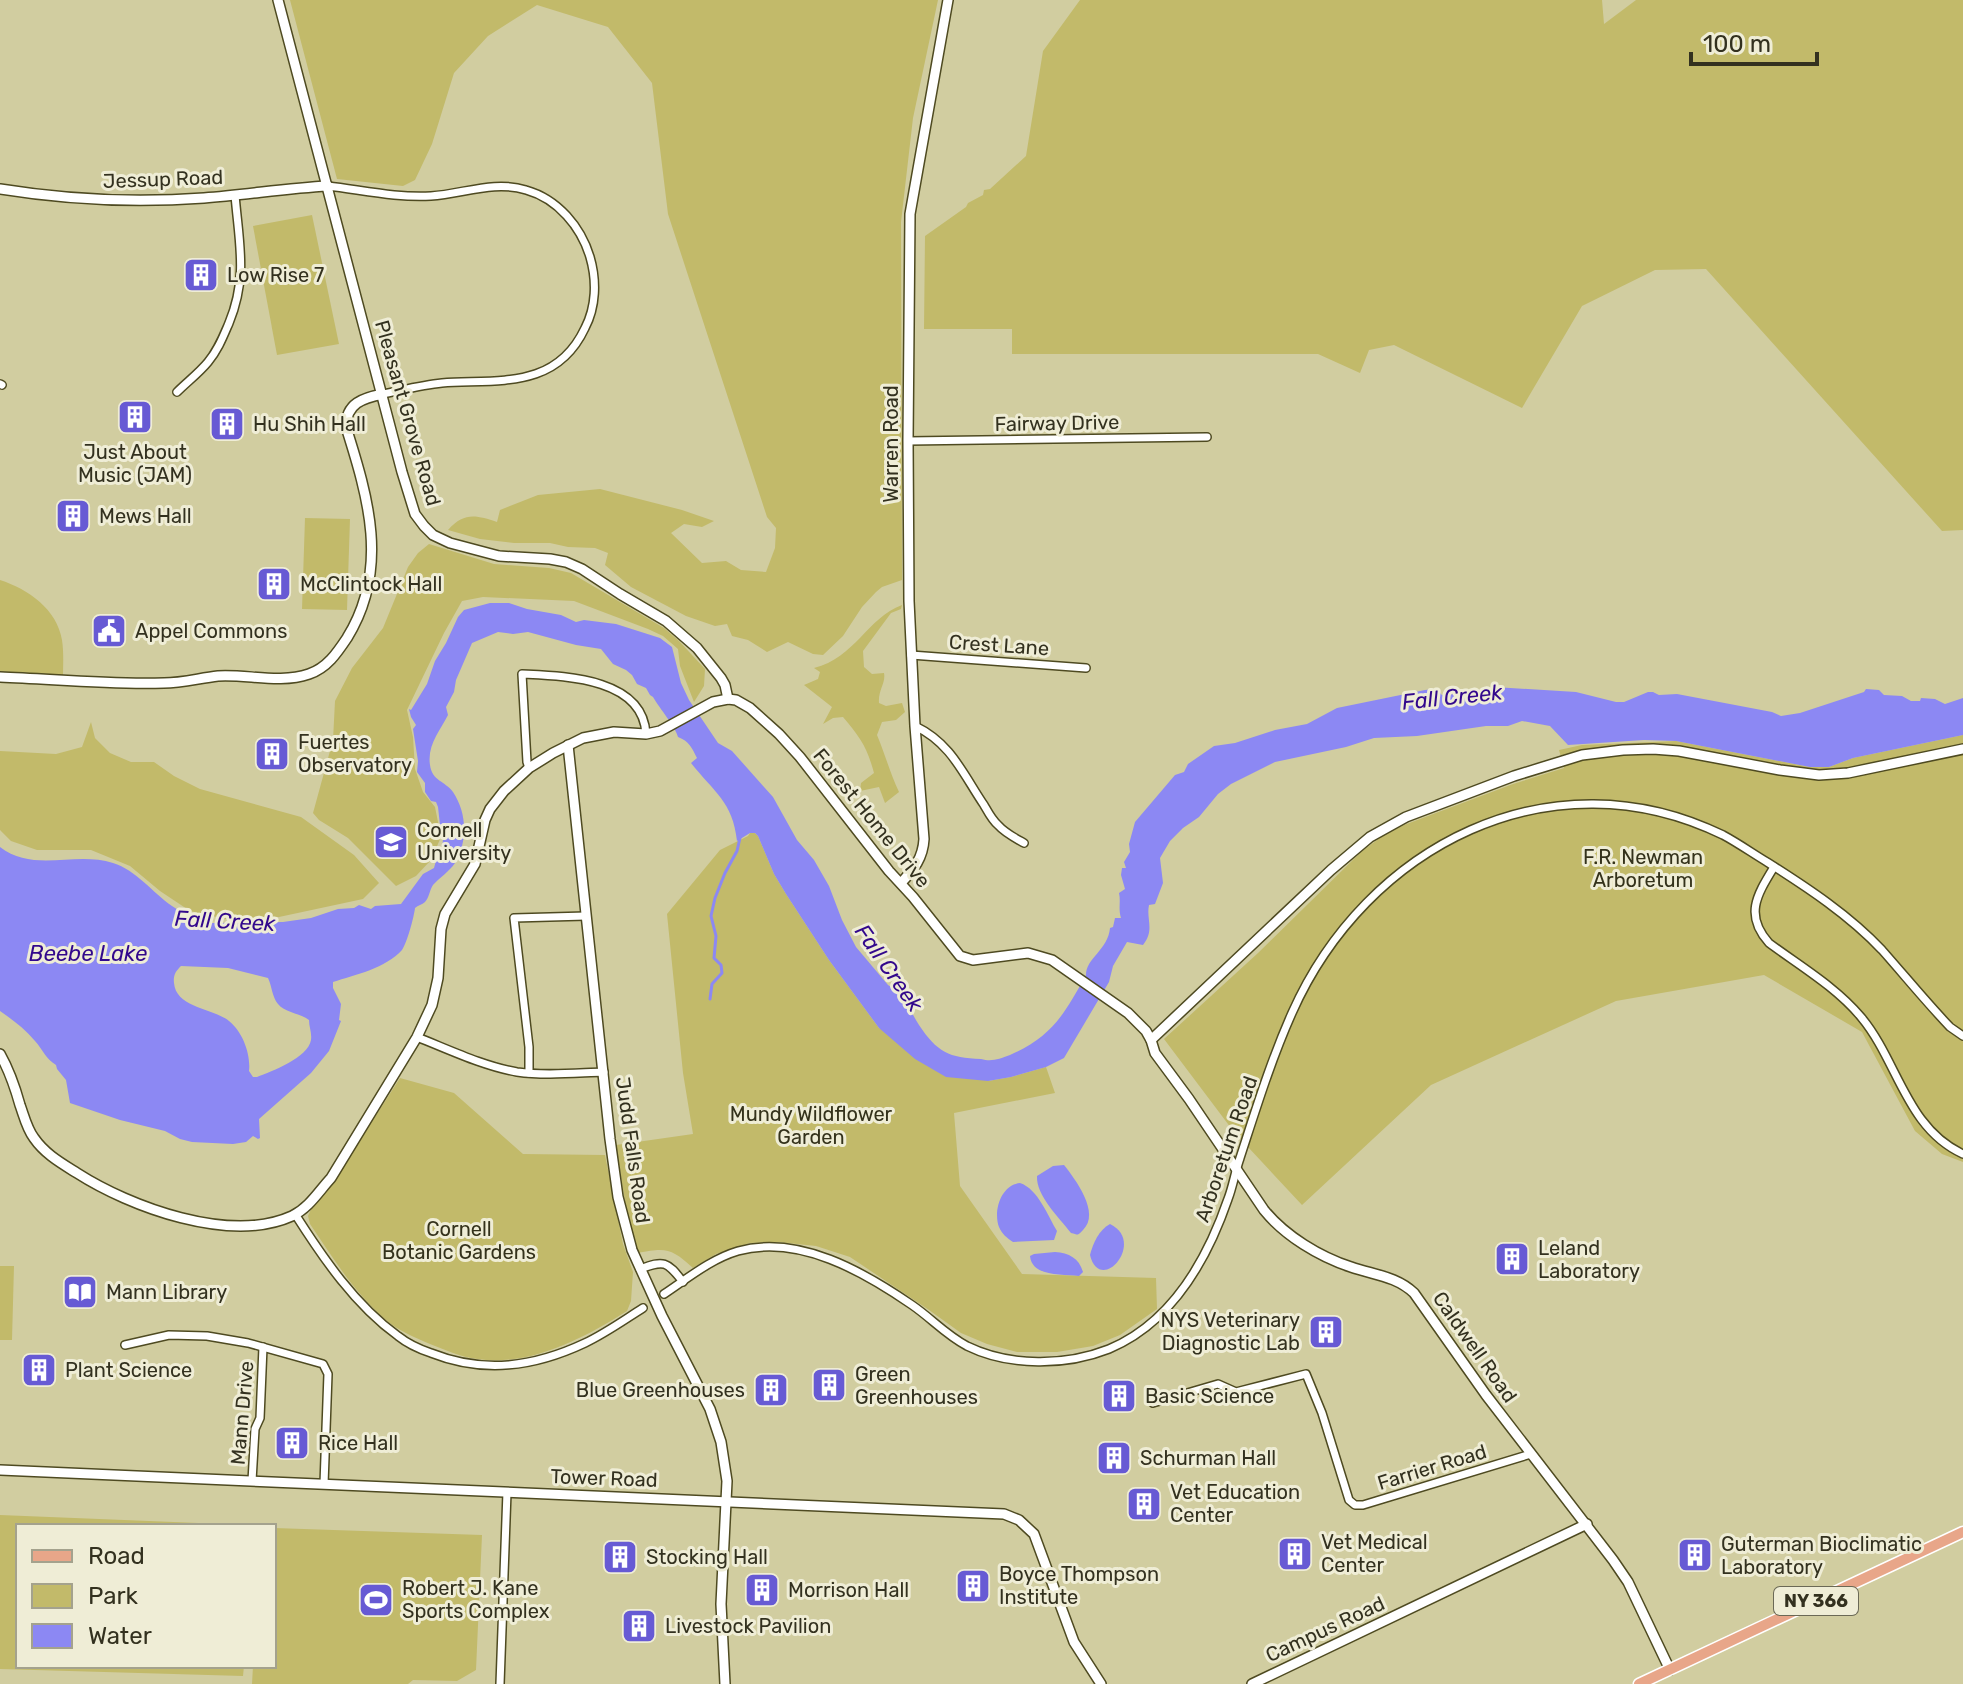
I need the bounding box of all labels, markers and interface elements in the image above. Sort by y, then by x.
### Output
scale bar [1691,16,1817,66]
text: 100 m [1703,30,1771,58]
street label: Jessup Road [102,165,224,193]
building icon: Low Rise 7 [182,256,220,294]
place label: Low Rise 7 [227,263,324,287]
street label: Pleasant Grove Road [370,317,446,509]
street label: Warren Road [879,385,903,503]
building icon: Just About Music (JAM) [116,398,154,436]
building icon: Hu Shih Hall [208,405,246,443]
street label: Fairway Drive [994,410,1120,436]
place label: Hu Shih Hall [253,412,366,436]
place label: Just About Music (JAM) [78,440,192,487]
building icon: Mews Hall [54,497,92,535]
place label: Mews Hall [99,504,192,528]
building icon: McClintock Hall [255,565,293,603]
place label: McClintock Hall [300,572,442,596]
public building icon: Appel Commons [90,612,128,650]
place label: Appel Commons [135,619,287,643]
street label: Crest Lane [948,630,1050,660]
water label: Fall Creek [1400,678,1504,716]
place label: Fuertes Observatory [298,730,412,777]
building icon: Fuertes Observatory [253,735,291,773]
street label: Forest Home Drive [808,744,936,892]
place label: Cornell University [417,818,511,865]
school or university icon: Cornell University [372,823,410,861]
park label: F.R. Newman Arboretum [1583,845,1703,892]
water label: Fall Creek [174,905,277,937]
water label: Fall Creek [849,919,929,1018]
water label: Beebe Lake [29,940,147,967]
street label: Arboretum Road [1190,1073,1262,1225]
street label: Judd Falls Road [611,1075,655,1225]
park label: Mundy Wildflower Garden [730,1102,893,1149]
park label: Cornell Botanic Gardens [382,1217,536,1264]
place label: Leland Laboratory [1538,1236,1640,1283]
building icon: Leland Laboratory [1493,1240,1531,1278]
library icon: Mann Library [61,1273,99,1311]
place label: Mann Library [106,1280,227,1304]
street label: Caldwell Road [1428,1287,1522,1407]
place label: NYS Veterinary Diagnostic Lab [1160,1308,1300,1355]
building icon: NYS Veterinary Diagnostic Lab [1307,1313,1345,1351]
building icon: Plant Science [20,1351,58,1389]
place label: Plant Science [65,1358,192,1382]
street label: Mann Drive [226,1360,258,1466]
place label: Green Greenhouses [855,1362,978,1409]
building icon: Green Greenhouses [810,1366,848,1404]
building icon: Blue Greenhouses [752,1371,790,1409]
building icon: Basic Science [1100,1377,1138,1415]
place label: Blue Greenhouses [576,1378,745,1402]
place label: Basic Science [1145,1384,1274,1408]
building icon: Rice Hall [273,1424,311,1462]
place label: Rice Hall [318,1431,398,1455]
building icon: Schurman Hall [1095,1439,1133,1477]
street label: Farrier Road [1375,1439,1489,1495]
place label: Schurman Hall [1140,1446,1276,1470]
street label: Tower Road [550,1464,658,1492]
place label: Vet Education Center [1170,1480,1300,1527]
building icon: Vet Education Center [1125,1485,1163,1523]
legend [16,1524,276,1668]
place label: Vet Medical Center [1321,1530,1428,1577]
place label: Guterman Bioclimatic Laboratory [1721,1532,1922,1579]
building icon: Vet Medical Center [1276,1535,1314,1573]
building icon: Guterman Bioclimatic Laboratory [1676,1536,1714,1574]
building icon: Stocking Hall [601,1538,639,1576]
text: Road [88,1542,145,1570]
place label: Stocking Hall [646,1545,768,1569]
place label: Boyce Thompson Institute [999,1562,1159,1609]
building icon: Boyce Thompson Institute [954,1567,992,1605]
building icon: Morrison Hall [743,1571,781,1609]
place label: Robert J. Kane Sports Complex [402,1576,550,1623]
place label: Morrison Hall [788,1578,909,1602]
sports icon: Robert J. Kane Sports Complex [357,1581,395,1619]
text: Park [88,1582,139,1610]
road number: NY 366 [1774,1587,1858,1615]
street label: Campus Road [1262,1591,1388,1667]
building icon: Livestock Pavilion [620,1607,658,1645]
place label: Livestock Pavilion [665,1614,831,1638]
text: Water [88,1622,152,1650]

